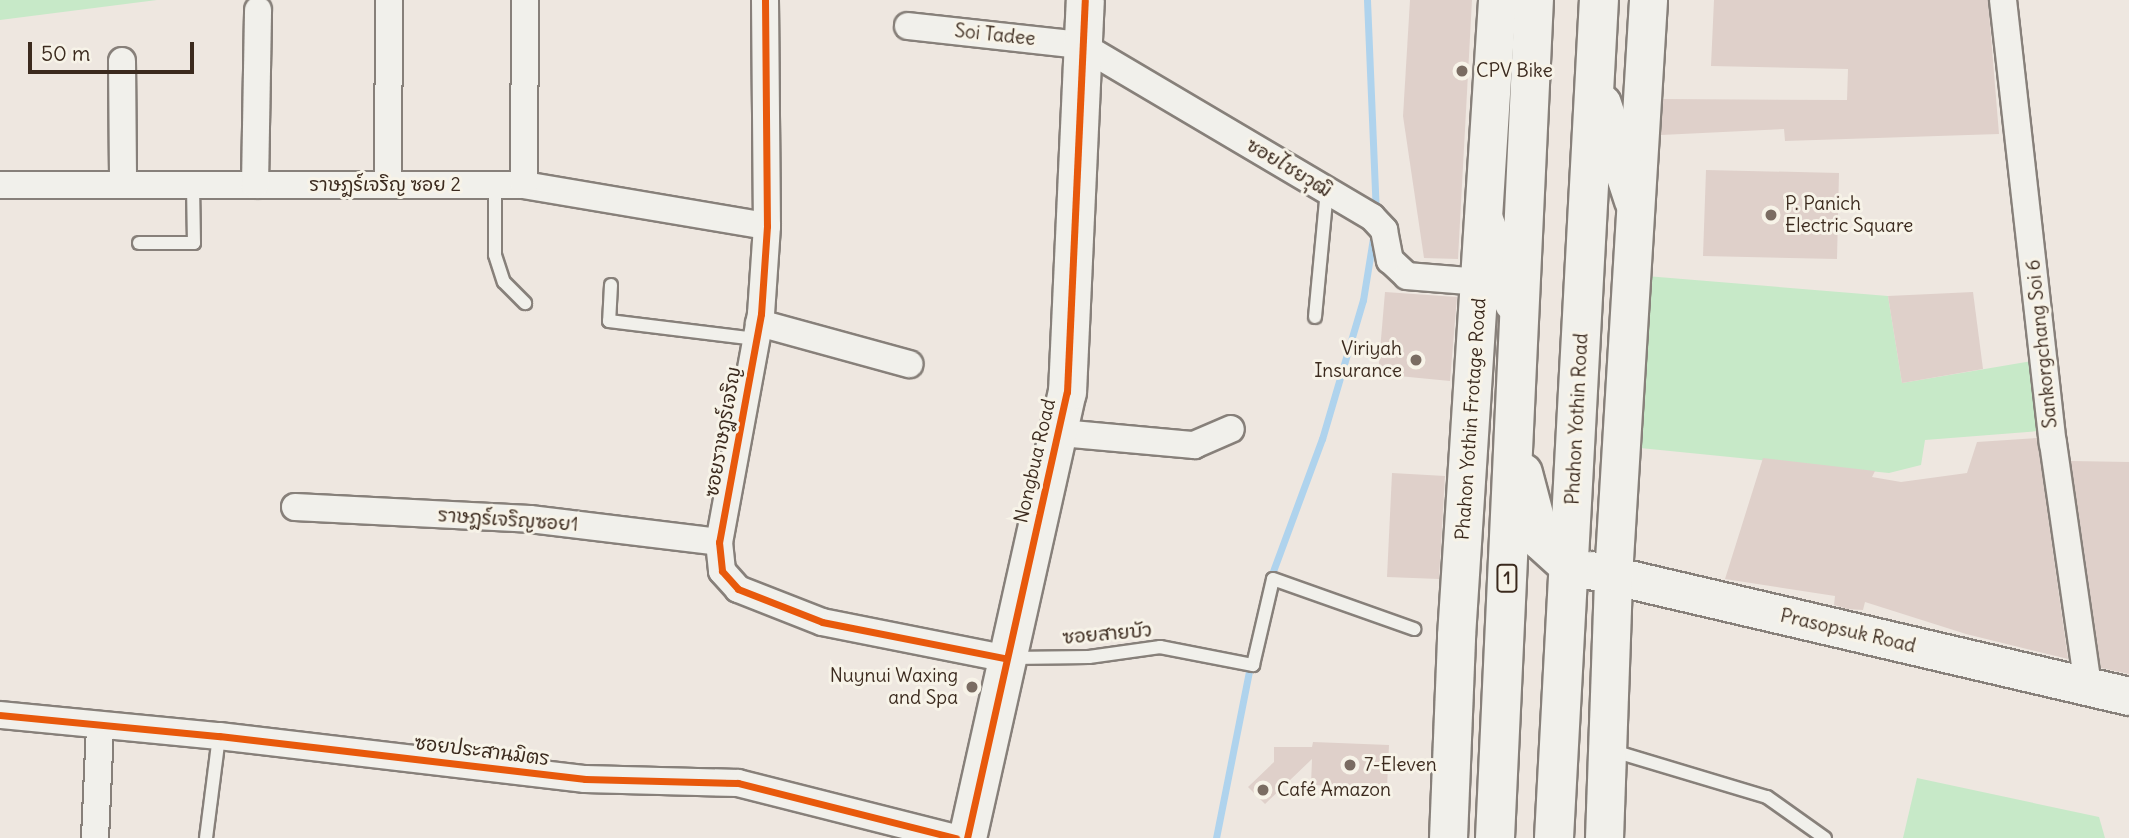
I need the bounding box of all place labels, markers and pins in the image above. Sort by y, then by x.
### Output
place label: CPV Bike [1476,60,1553,82]
marker: CPV Bike [1454,63,1470,79]
place label: P. Panich Electric Square [1785,193,1913,237]
marker: P. Panich Electric Square [1763,207,1779,223]
place label: Viriyah Insurance [1314,338,1402,382]
marker: Viriyah Insurance [1408,352,1424,368]
place label: Nuynui Waxing and Spa [830,665,958,709]
marker: Nuynui Waxing and Spa [964,679,980,695]
place label: 7-Eleven [1364,754,1437,776]
marker: 7-Eleven [1342,757,1358,773]
place label: Café Amazon [1277,779,1391,801]
marker: Café Amazon [1255,782,1271,798]

